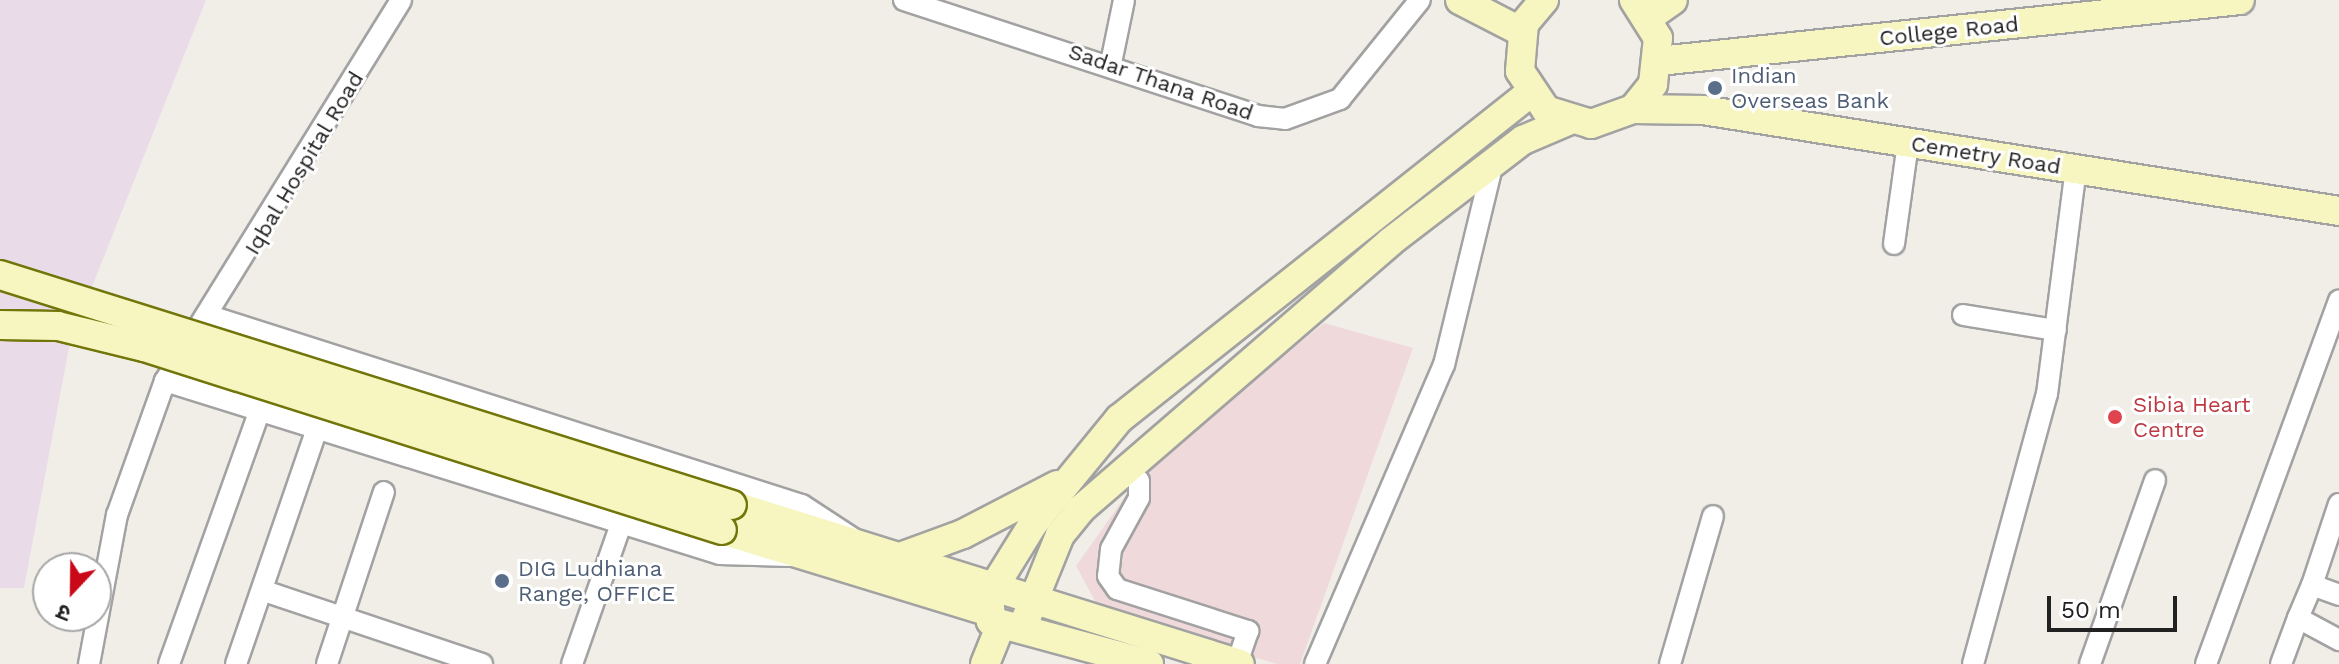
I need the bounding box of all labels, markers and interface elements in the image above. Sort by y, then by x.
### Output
street label: College Road [1878,11,2020,51]
street label: Sadar Thana Road [1064,38,1258,126]
place label: Indian Overseas Bank [1731,62,1889,114]
street label: Iqbal Hospital Road [238,66,370,260]
marker: Indian Overseas Bank [1706,79,1724,97]
street label: Cemetry Road [1909,130,2063,180]
place label: Sibia Heart Centre [2133,391,2251,442]
marker: Sibia Heart Centre [2104,406,2126,428]
north arrow [32,552,112,632]
place label: DIG Ludhiana Range, OFFICE [518,555,675,606]
marker: DIG Ludhiana Range, OFFICE [493,572,511,590]
scale bar [2051,580,2181,630]
text: 50 m [2061,596,2121,624]
text: उ [53,599,74,627]

